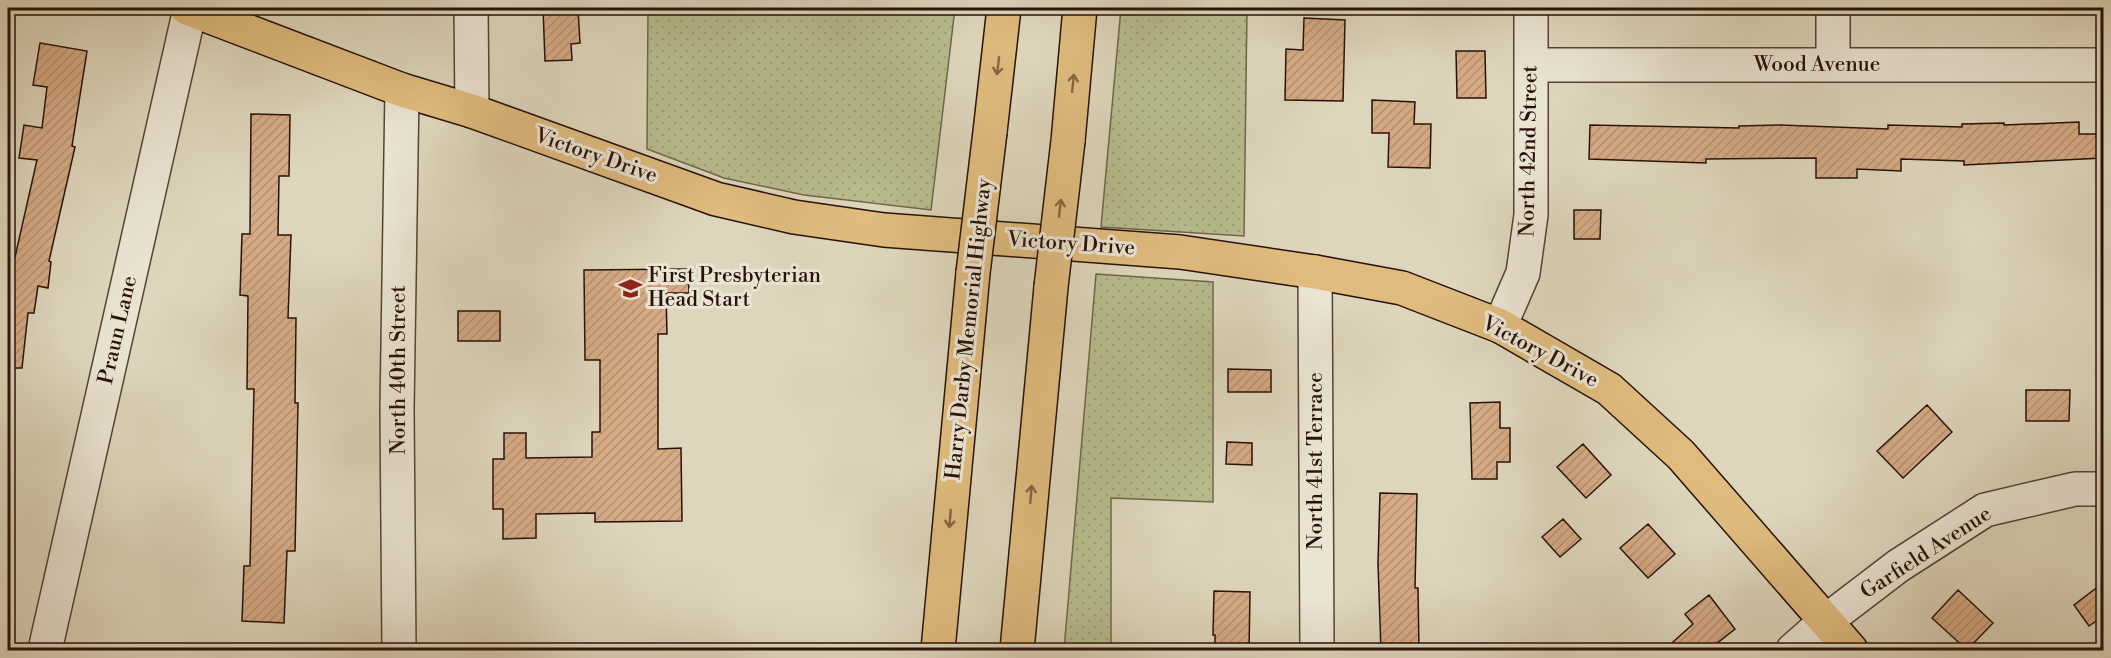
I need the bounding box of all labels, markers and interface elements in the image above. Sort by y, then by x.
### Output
street label: Wood Avenue [1753,52,1880,78]
one-way arrow [992,55,1003,75]
street label: North 42nd Street [1515,64,1544,237]
one-way arrow [1068,74,1079,93]
street label: Victory Drive [530,123,661,189]
street label: Harry Darby Memorial Highway [940,176,998,481]
one-way arrow [1055,199,1066,219]
street label: Victory Drive [1005,226,1136,261]
place label: First Presbyterian Head Start [648,263,822,313]
street label: Praun Lane [93,273,143,387]
school or university icon: First Presbyterian Head Start [617,275,643,301]
street label: North 40th Street [386,285,412,455]
street label: Victory Drive [1476,310,1603,394]
street label: North 41st Terrace [1303,372,1329,550]
one-way arrow [1026,485,1037,505]
street label: Garfield Avenue [1856,501,1996,605]
one-way arrow [944,509,955,529]

